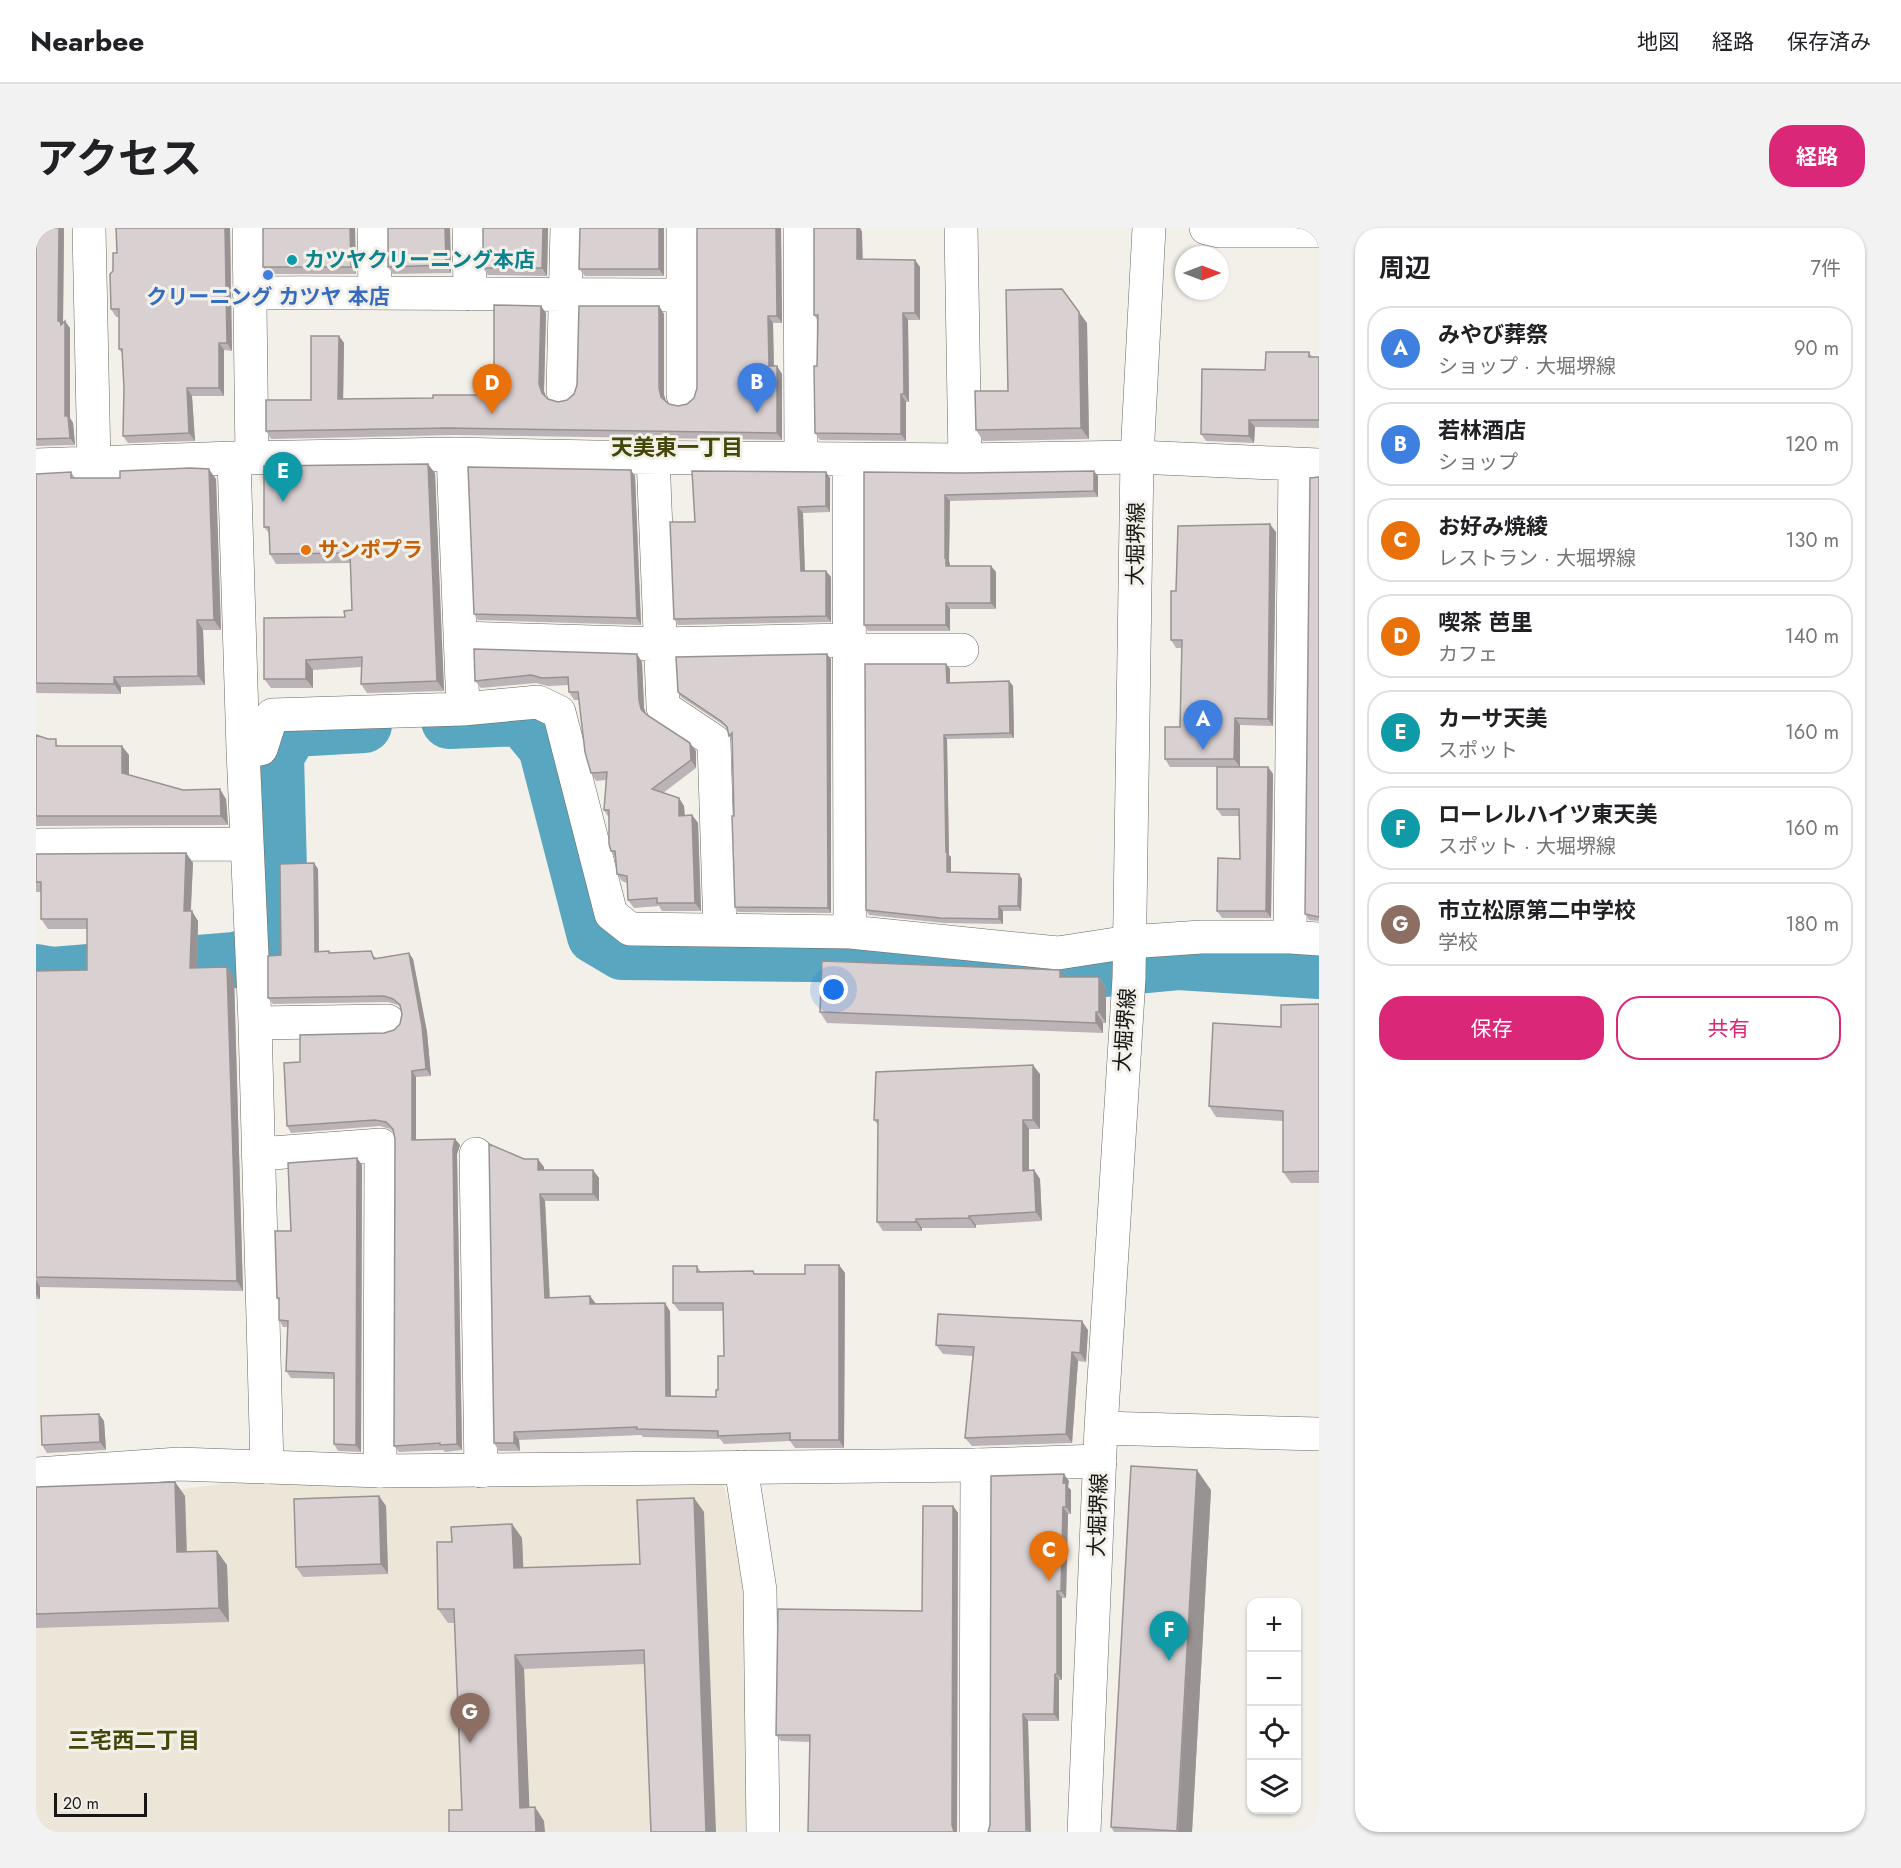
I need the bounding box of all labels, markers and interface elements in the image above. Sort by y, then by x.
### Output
text: Nearbee [30,21,144,62]
text: 地図 [1637,27,1679,57]
text: 経路 [1712,27,1754,57]
text: 保存済み [1787,27,1871,57]
button: 経路 [1769,125,1865,187]
text: アクセス [36,128,202,189]
place label: カツヤクリーニング本店 [304,245,535,275]
north arrow [1175,246,1229,300]
text: 周辺 [1379,249,1431,287]
marker: カツヤクリーニング本店 [285,253,299,267]
text: 7件 [1811,254,1841,283]
marker: クリーニング カツヤ 本店 [261,268,275,282]
place label: クリーニング カツヤ 本店 [146,282,390,312]
text: みやび葬祭 [1438,318,1548,350]
text: A [1393,334,1408,363]
text: 90 m [1794,334,1839,363]
text: ショップ · 大堀堺線 [1438,352,1616,381]
pin: D [472,364,512,414]
pin: B [738,364,776,413]
text: 若林酒店 [1438,414,1526,446]
text: B [1394,430,1407,459]
text: 120 m [1785,430,1839,459]
district label: 天美東一丁目 [611,431,743,463]
text: ショップ [1438,448,1518,477]
pin: E [264,452,302,502]
street label: 大堀堺線 [1120,502,1152,586]
text: お好み焼綾 [1438,510,1548,542]
text: C [1393,526,1408,555]
text: 130 m [1785,526,1839,555]
place label: サンポプラ [318,535,423,565]
marker: サンポプラ [299,543,313,557]
text: レストラン · 大堀堺線 [1438,544,1636,573]
text: 喫茶 芭里 [1438,606,1533,638]
text: D [1393,622,1408,651]
text: 140 m [1785,622,1839,651]
text: カフェ [1438,640,1498,669]
pin: A [1184,700,1222,750]
text: カーサ天美 [1438,702,1548,734]
text: E [1394,718,1407,747]
text: 160 m [1785,718,1839,747]
text: スポット [1438,736,1518,765]
text: ローレルハイツ東天美 [1438,798,1658,830]
text: F [1395,814,1406,843]
text: 160 m [1785,814,1839,843]
text: スポット · 大堀堺線 [1438,832,1616,861]
text: 市立松原第二中学校 [1438,894,1636,926]
text: G [1392,910,1409,939]
text: 180 m [1785,910,1839,939]
text: 学校 [1438,928,1478,957]
your location [819,975,848,1004]
street label: 大堀堺線 [1107,987,1143,1073]
button: 保存 [1379,996,1604,1060]
button: 共有 [1616,996,1841,1060]
street label: 大堀堺線 [1082,1473,1114,1557]
pin: C [1030,1532,1068,1581]
map controls [1247,1598,1301,1814]
button: + [1247,1598,1301,1652]
pin: F [1150,1612,1188,1661]
button: − [1247,1652,1301,1706]
pin: G [450,1694,490,1743]
button: locate [1247,1706,1301,1760]
district label: 三宅西二丁目 [68,1724,200,1756]
button: layers [1247,1760,1301,1814]
scale bar [54,1790,147,1818]
text: 20 m [63,1792,99,1815]

